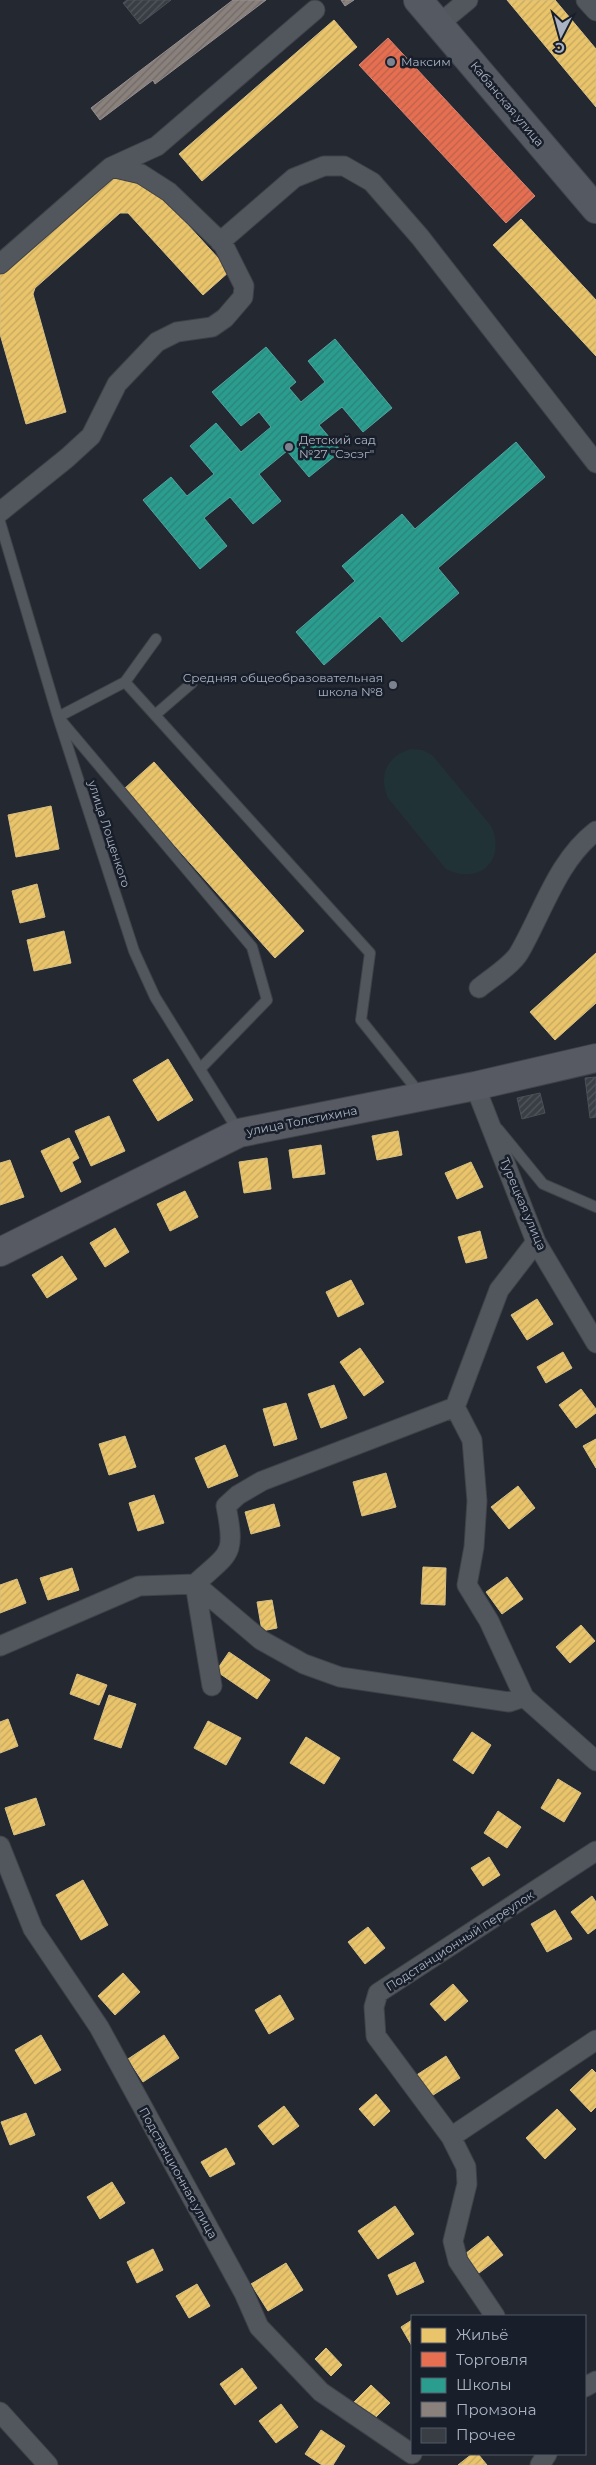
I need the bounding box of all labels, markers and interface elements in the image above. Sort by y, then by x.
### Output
north arrow [536,10,586,60]
text: С [554,38,566,57]
place label: Максим [401,54,451,69]
marker: Максим [385,56,397,68]
street label: Кабанская улица [467,58,547,149]
place label: Детский сад №27 "Сэсэг" [299,432,376,461]
marker: Детский сад №27 "Сэсэг" [283,441,295,453]
place label: Средняя общеобразовательная школа №8 [183,670,383,699]
marker: Средняя общеобразовательная школа №8 [387,679,399,691]
street label: улица Лощенкого [85,777,134,890]
street label: улица Толстихина [244,1102,359,1139]
street label: Турецкая улица [497,1155,550,1252]
street label: Подстанционный переулок [383,1887,537,1994]
street label: Подстанционная улица [136,2104,221,2241]
legend [411,2315,586,2455]
text: Жильё [456,2325,509,2344]
text: Торговля [456,2350,528,2369]
text: Школы [456,2375,512,2394]
text: Промзона [456,2400,536,2419]
text: Прочее [456,2425,516,2444]

